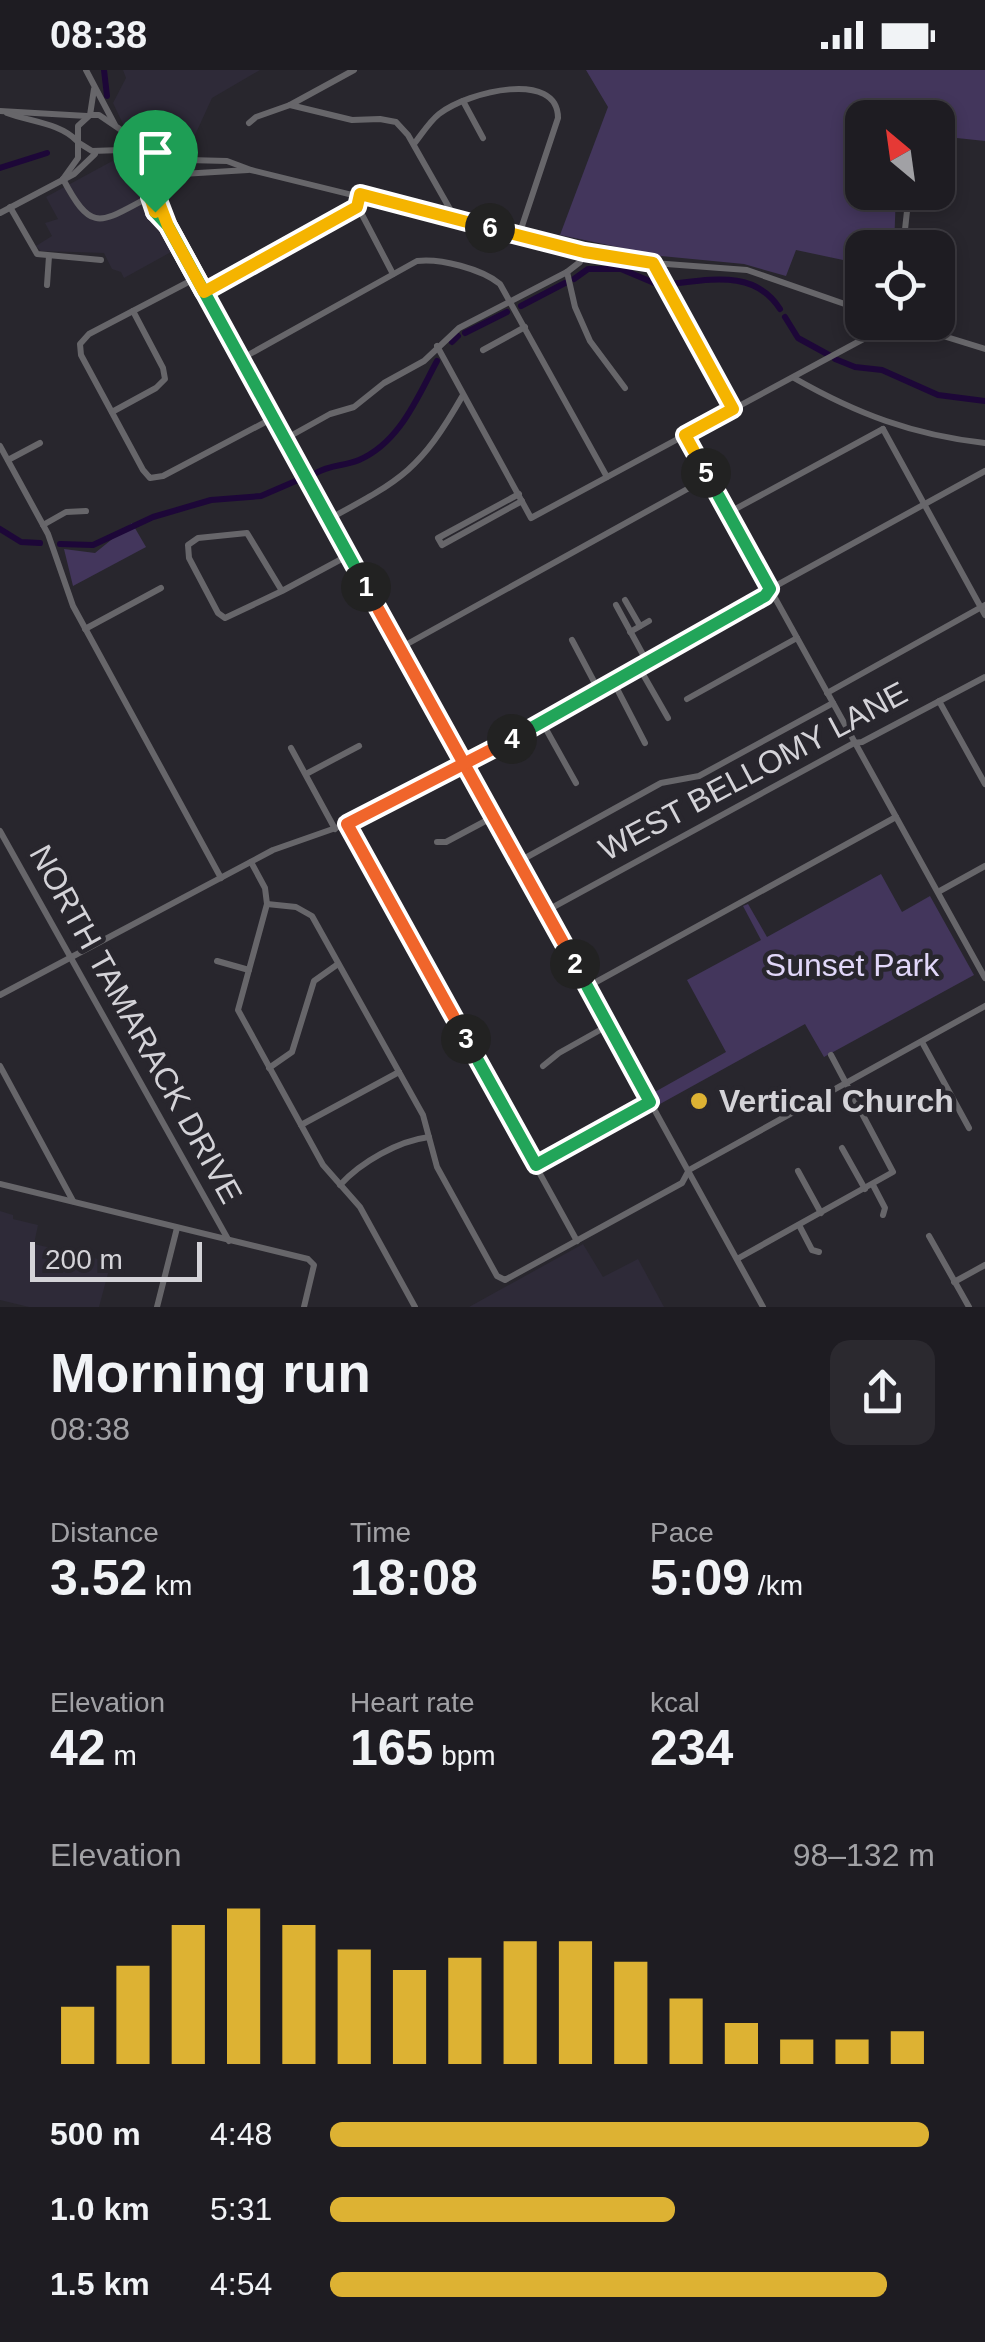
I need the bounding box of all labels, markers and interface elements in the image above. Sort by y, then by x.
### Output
text: 08:38 [50,14,147,56]
north arrow [845,100,955,210]
map controls [845,100,955,340]
pin [113,110,198,213]
icon: arrive [128,125,183,180]
pin: 6 [465,203,515,253]
text: 6 [482,212,498,243]
button: locate [845,230,955,340]
pin: 5 [681,448,731,498]
text: 5 [698,457,714,488]
pin: 1 [341,562,391,612]
text: 1 [358,571,374,602]
street label: WEST BELLOMY LANE [593,674,913,868]
pin: 4 [487,714,537,764]
text: 4 [504,723,520,754]
street label: NORTH TAMARACK DRIVE [22,839,250,1209]
pin: 2 [550,939,600,989]
park label: Sunset Park [765,947,940,983]
text: 2 [567,948,583,979]
pin: 3 [441,1014,491,1064]
text: 3 [458,1023,474,1054]
place label: Vertical Church [719,1083,954,1119]
marker: Vertical Church [688,1090,710,1112]
scale bar [30,1237,202,1282]
text: 200 m [45,1244,123,1275]
button: share [830,1340,935,1445]
text: Morning run [50,1342,371,1404]
text: 08:38 [50,1411,130,1447]
text: Distance [50,1517,159,1548]
text: Time [350,1517,411,1548]
text: Pace [650,1517,714,1548]
text: 3.52 [50,1550,147,1606]
text: 18:08 [350,1550,478,1606]
text: 5:09 [650,1550,750,1606]
text: km [147,1570,192,1601]
text: /km [750,1570,803,1601]
text: Elevation [50,1687,165,1718]
text: Heart rate [350,1687,475,1718]
text: kcal [650,1687,700,1718]
text: 42 [50,1720,106,1776]
text: 165 [350,1720,433,1776]
text: 234 [650,1720,733,1776]
text: m [106,1740,137,1771]
text: bpm [433,1740,496,1771]
text: Elevation [50,1837,182,1873]
text: 98–132 m [793,1837,935,1873]
text: 500 m [50,2116,141,2152]
text: 4:48 [210,2116,272,2152]
text: 1.0 km [50,2191,150,2227]
text: 5:31 [210,2191,272,2227]
text: 1.5 km [50,2266,150,2302]
text: 4:54 [210,2266,272,2302]

